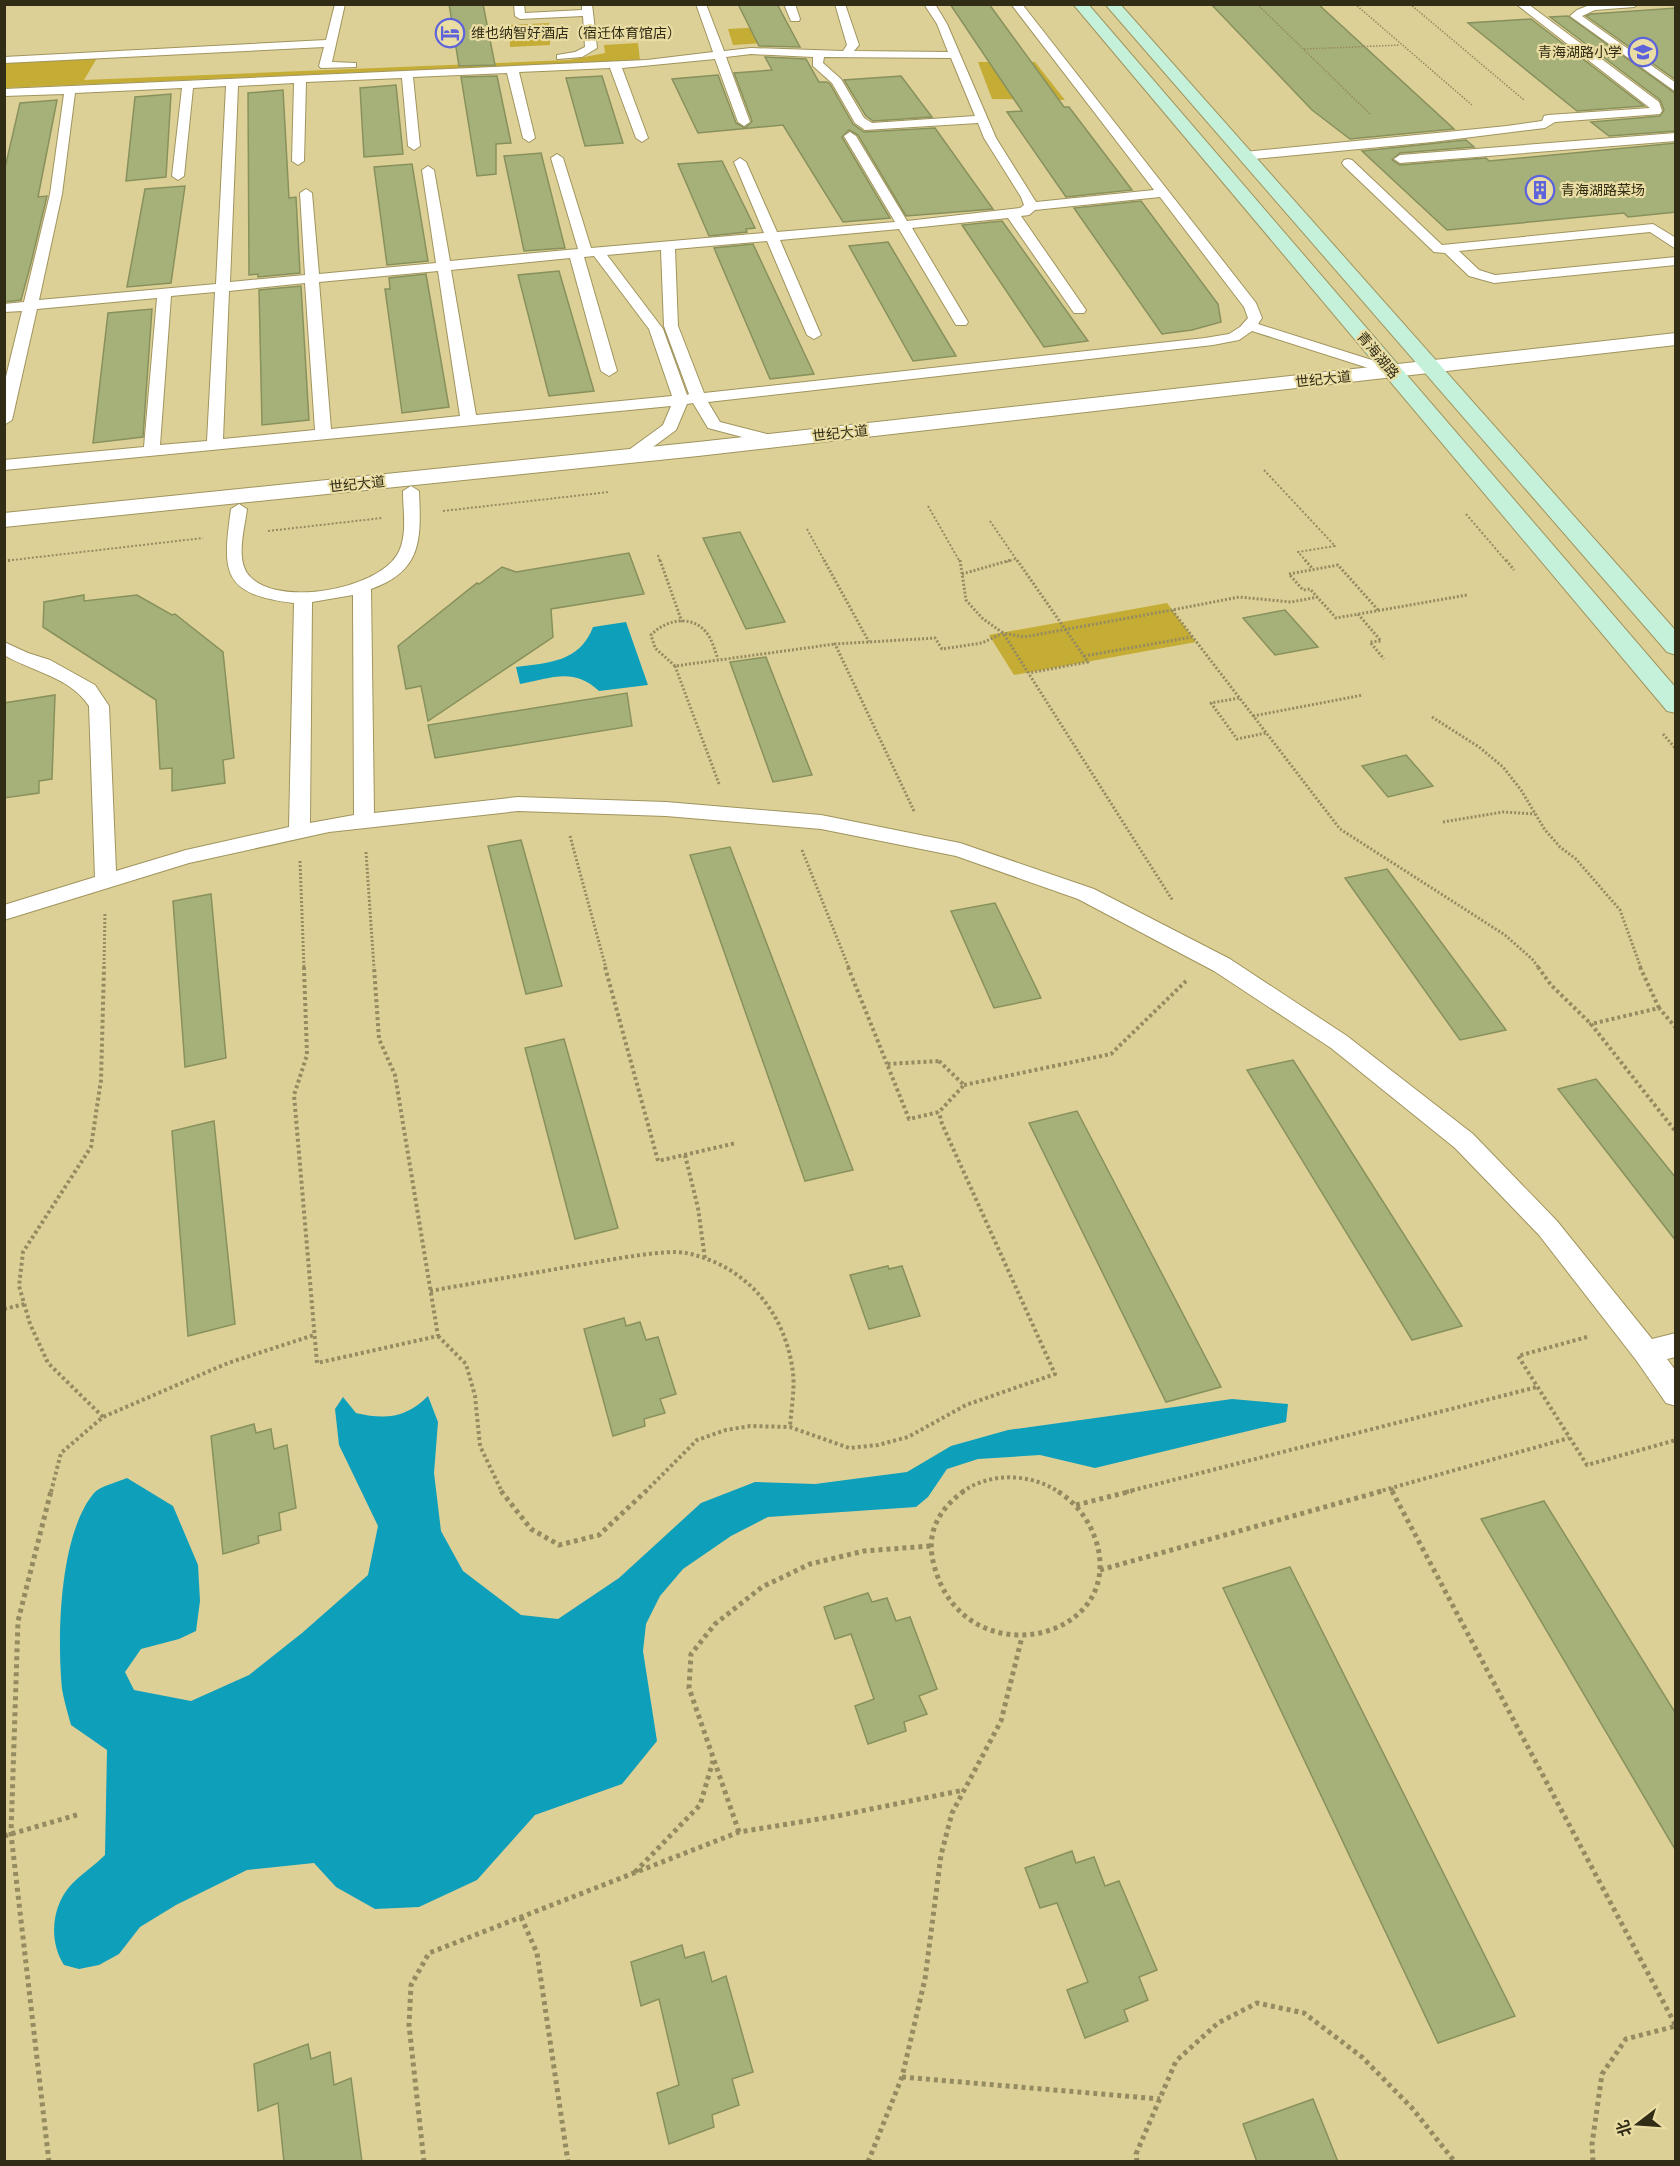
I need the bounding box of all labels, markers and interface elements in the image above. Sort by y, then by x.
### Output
hotel icon: 维也纳智好酒店（宿迁体育馆店） [434,17,466,49]
place label: 维也纳智好酒店（宿迁体育馆店） [471,25,681,42]
school or university icon: 青海湖路小学 [1627,36,1659,68]
place label: 青海湖路小学 [1538,44,1622,61]
building icon: 青海湖路菜场 [1524,174,1556,206]
place label: 青海湖路菜场 [1561,182,1645,199]
street label: 青海湖路 [1353,328,1402,382]
street label: 世纪大道 [1294,368,1352,391]
street label: 世纪大道 [811,422,869,445]
street label: 世纪大道 [328,473,386,496]
north arrow [1608,2094,1668,2154]
text: 北 [1613,2118,1636,2139]

